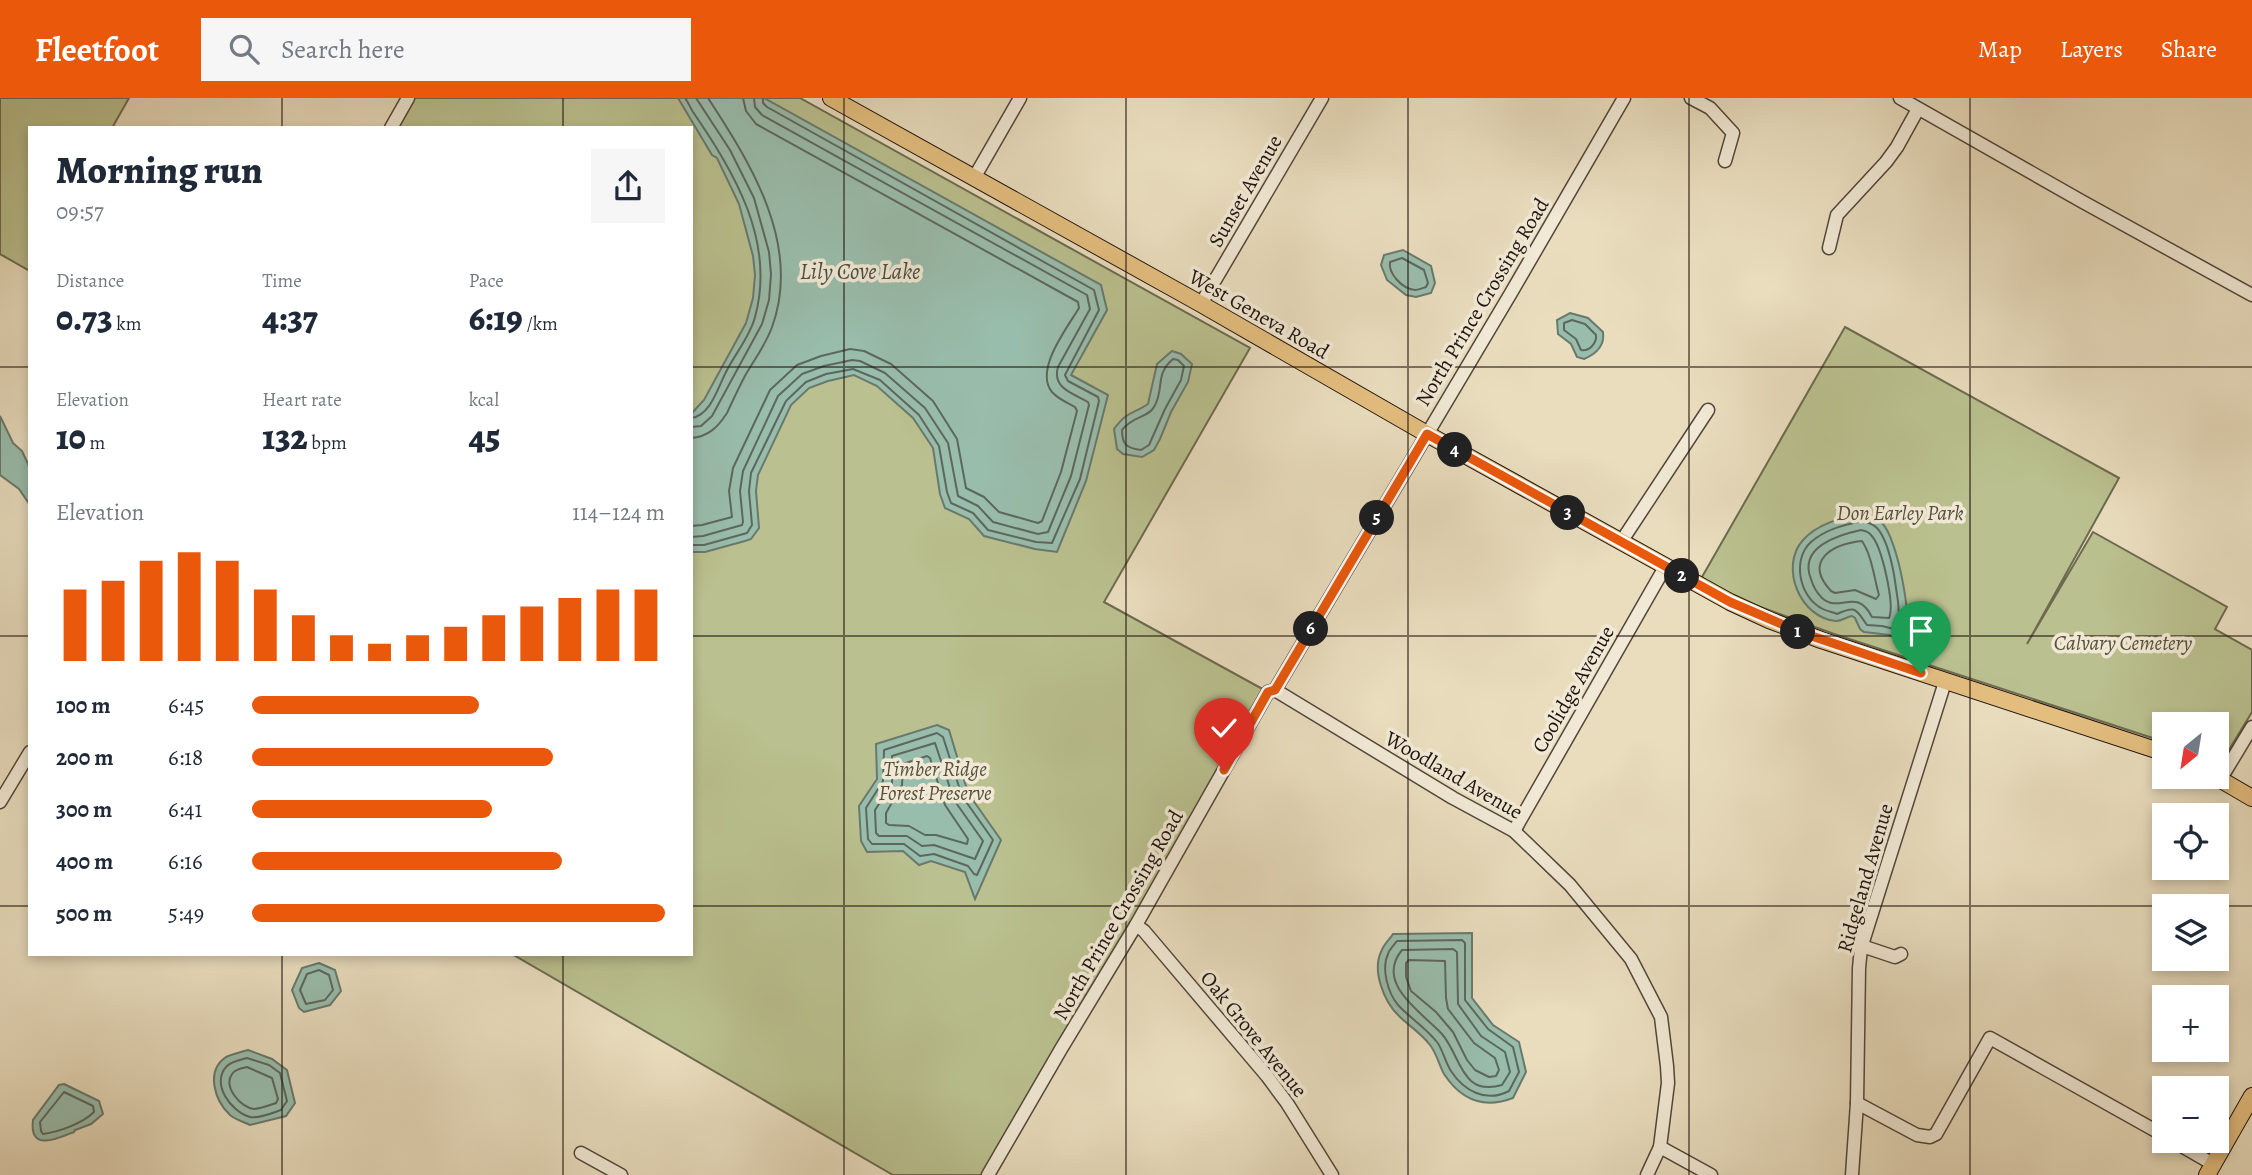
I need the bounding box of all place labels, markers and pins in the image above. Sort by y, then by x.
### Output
pin: 4 [1438,432,1472,468]
pin: 3 [1550,496,1586,530]
pin: 5 [1360,500,1394,536]
pin: 2 [1664,559,1700,594]
pin [1891,601,1951,673]
pin: 6 [1294,612,1328,646]
pin: 1 [1780,614,1815,650]
pin [1194,698,1254,770]

